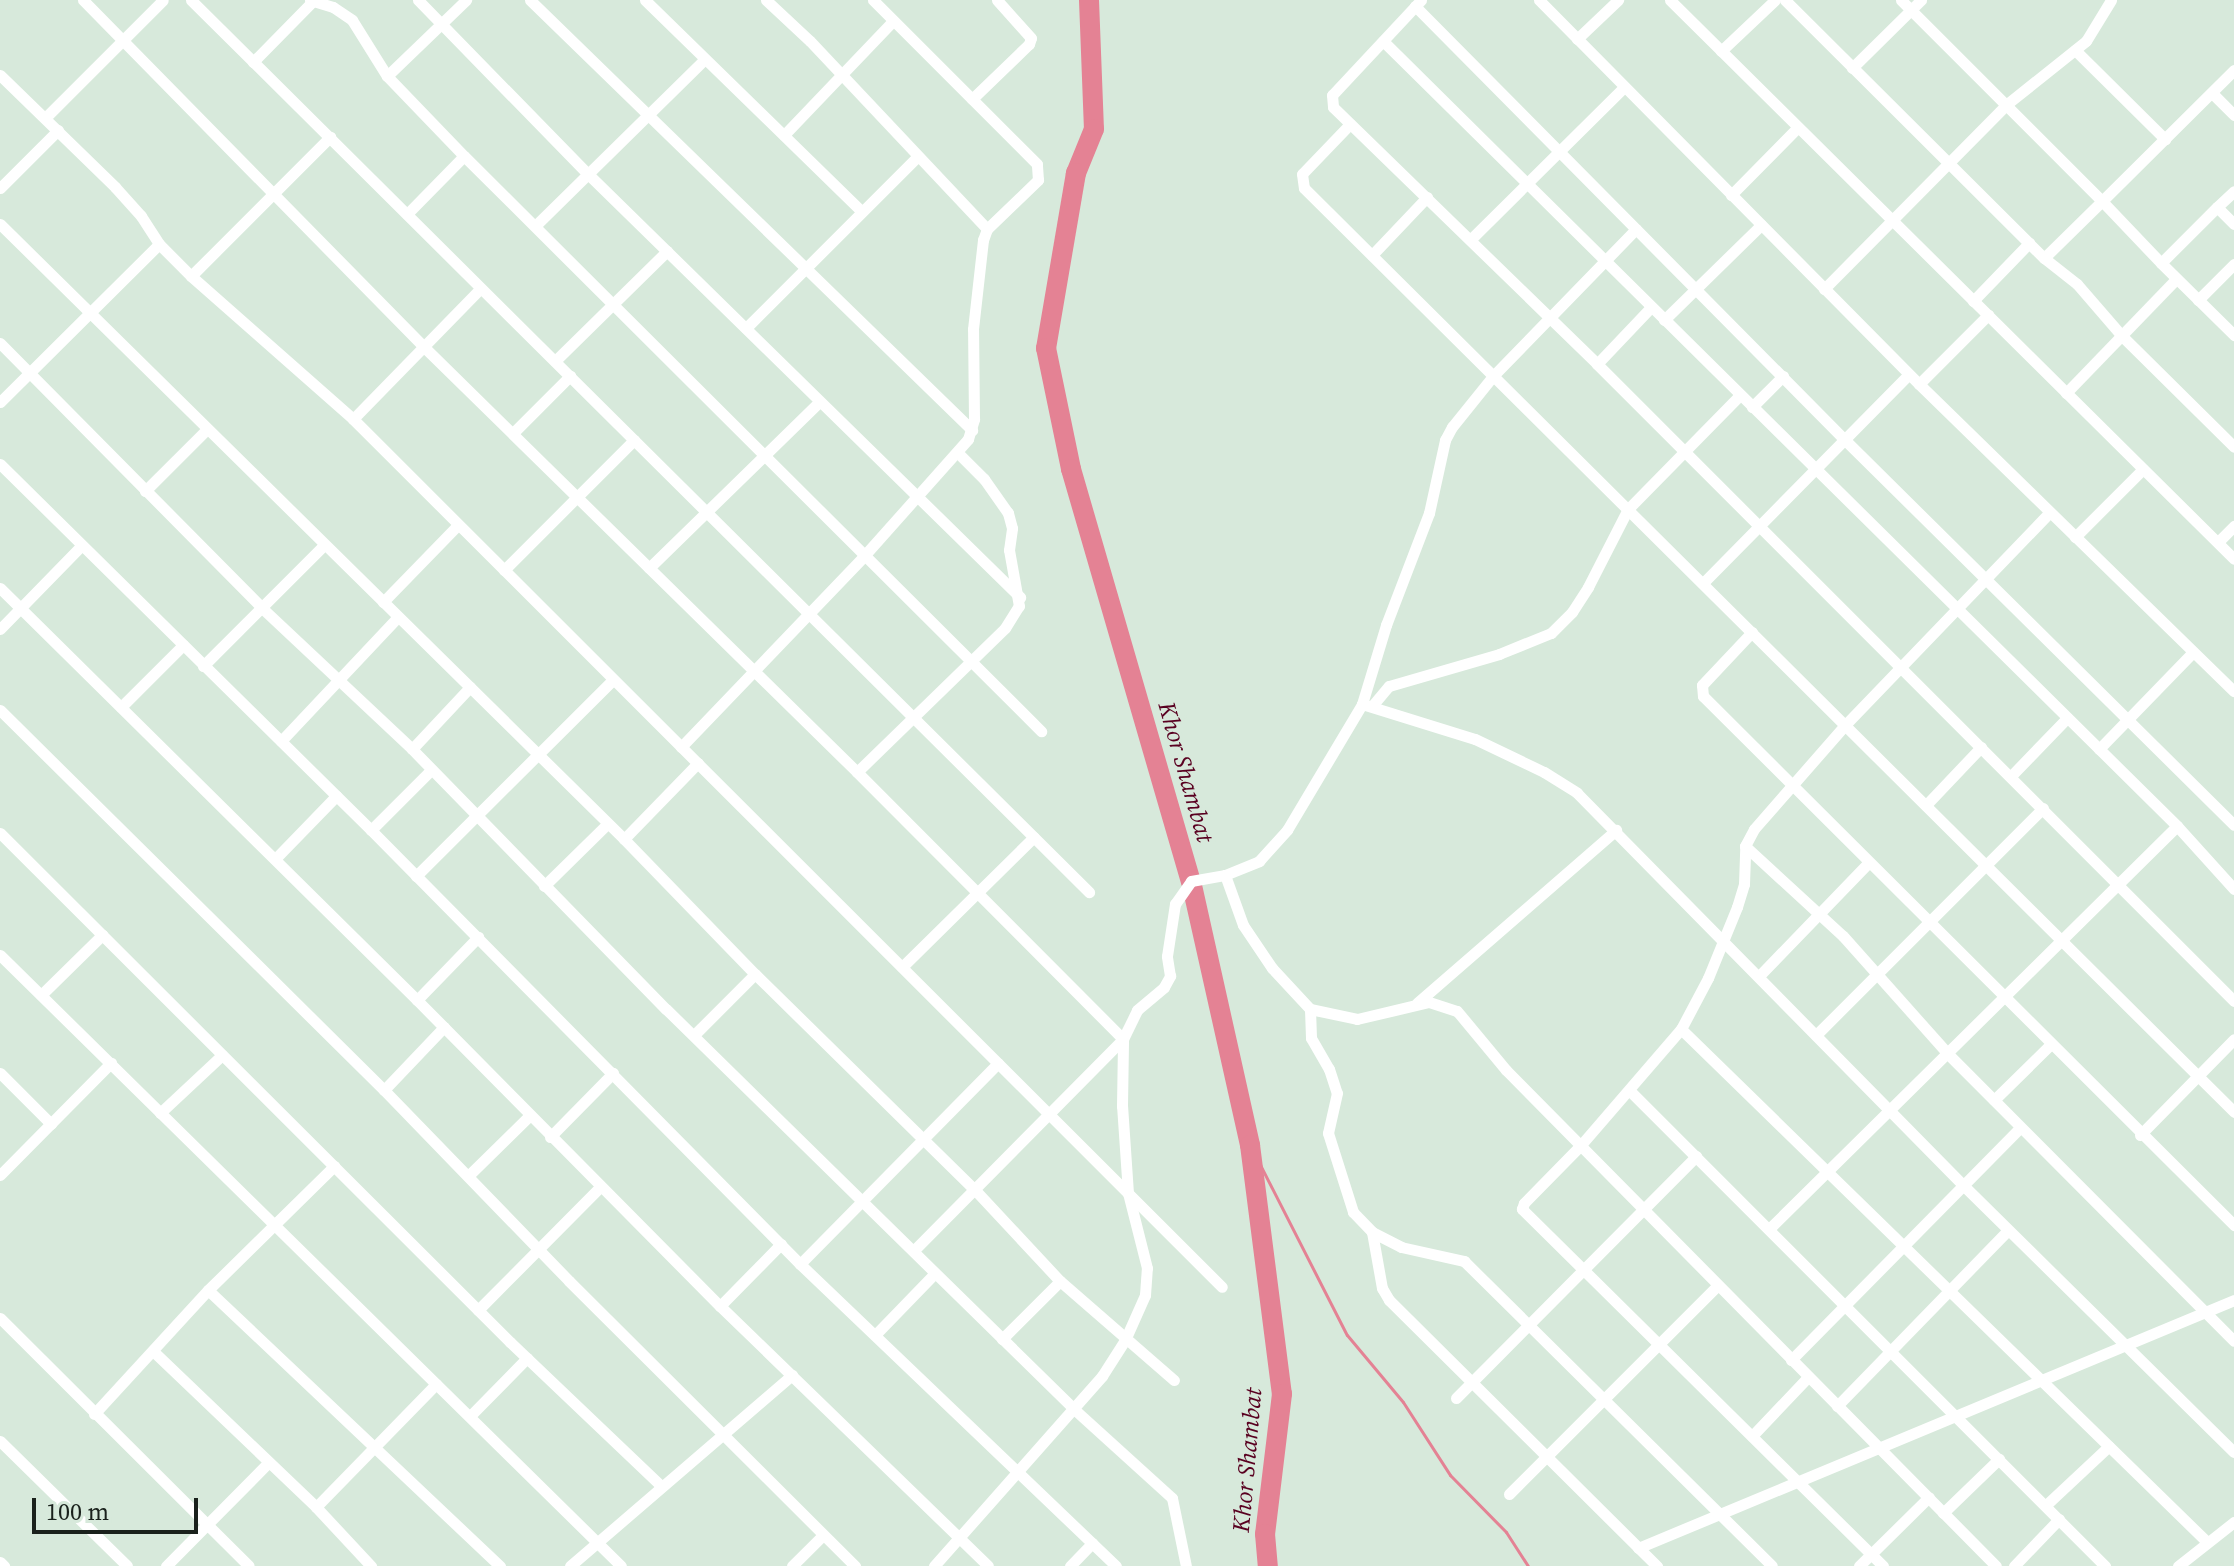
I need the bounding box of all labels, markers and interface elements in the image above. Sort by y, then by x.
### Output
water label: Khor Shambat [1152,698,1220,846]
water label: Khor Shambat [1226,1387,1268,1533]
scale bar [36,1482,202,1532]
text: 100 m [46,1495,109,1528]

